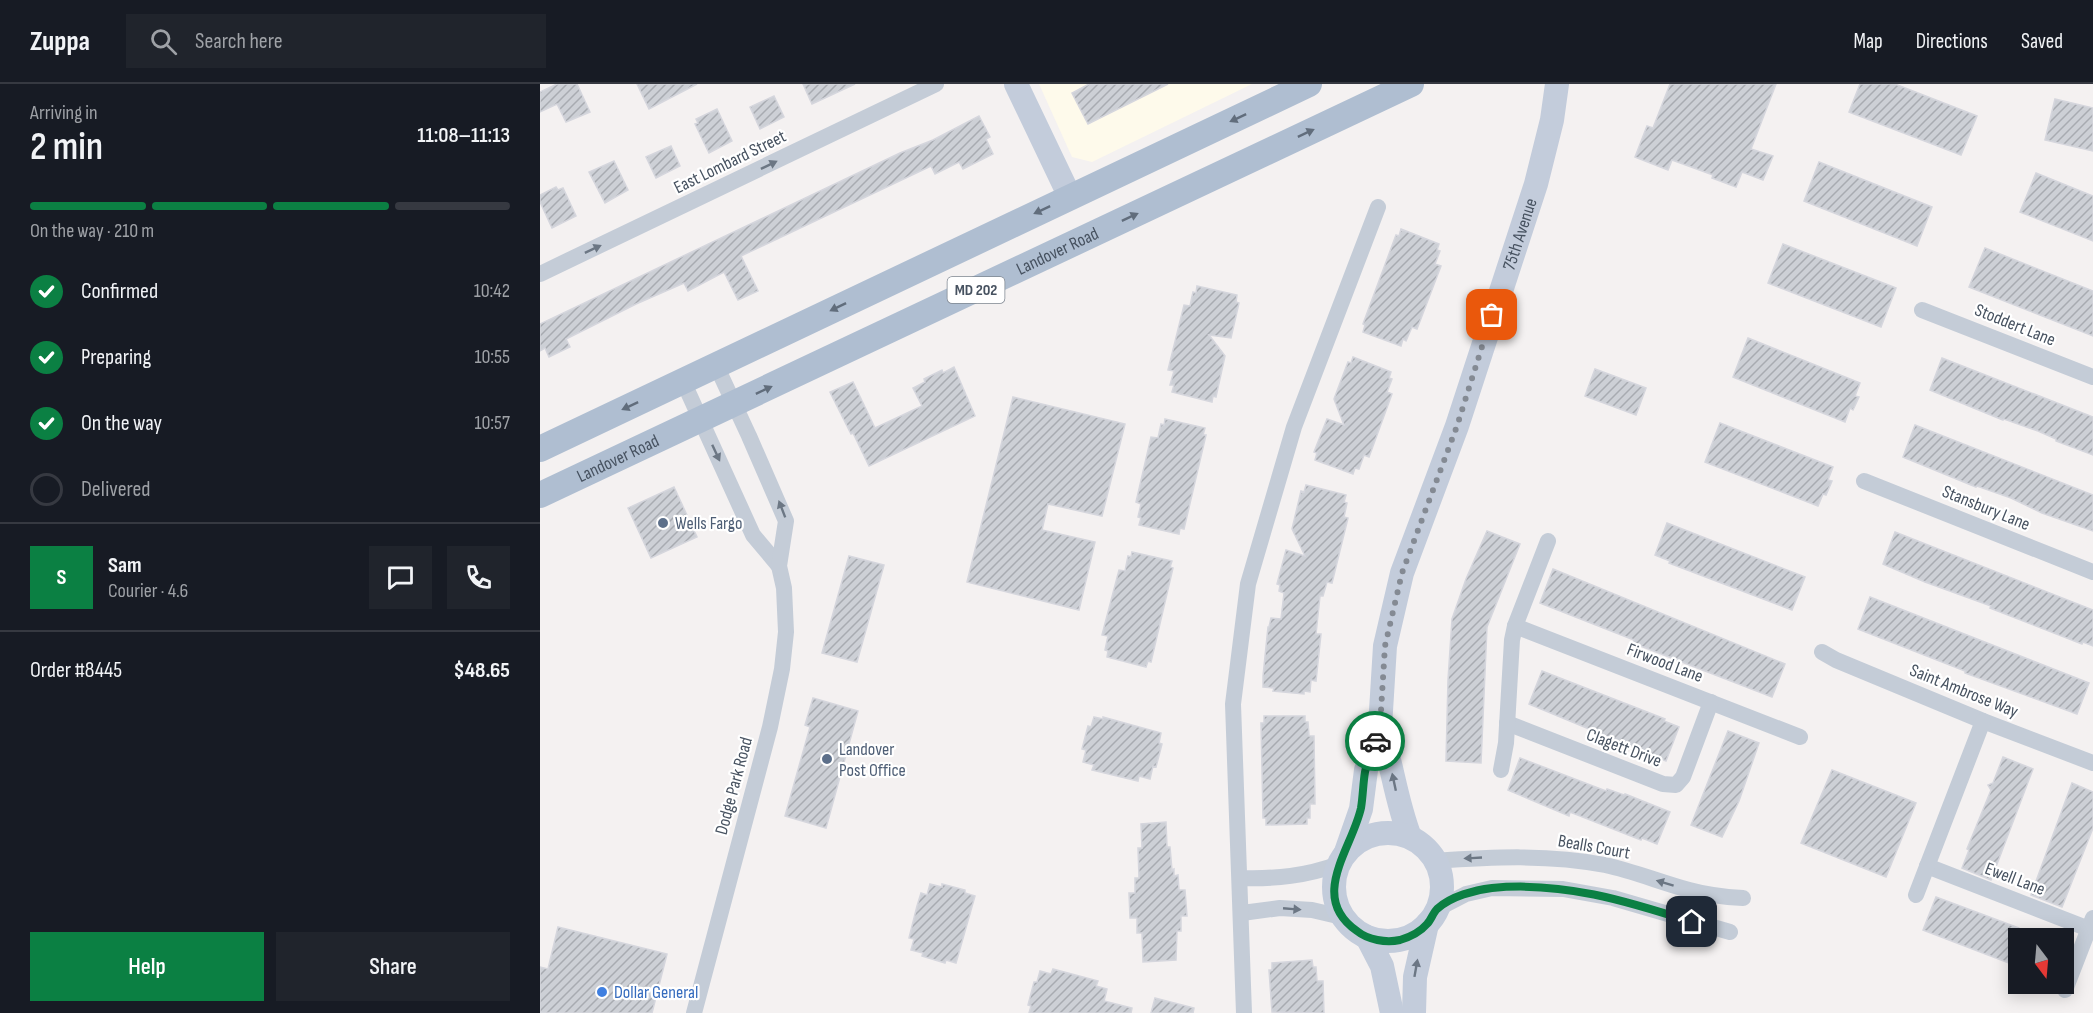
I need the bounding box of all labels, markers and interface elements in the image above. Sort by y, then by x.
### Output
search box [126,14,546,68]
text: Zuppa [30,25,90,58]
icon: search [147,25,180,58]
text: Search here [195,28,283,55]
text: Map [1853,29,1883,54]
text: Directions [1916,29,1988,54]
text: Saved [2021,29,2063,54]
text: Arriving in [30,101,98,125]
one-way arrow [1229,113,1246,122]
text: 11:08–11:13 [417,122,510,149]
text: 2 min [30,124,103,171]
street label: East Lombard Street [671,126,790,198]
one-way arrow [1298,129,1315,138]
one-way arrow [760,160,777,170]
street label: 75th Avenue [1498,195,1541,273]
one-way arrow [1034,206,1051,215]
one-way arrow [1122,212,1139,221]
text: On the way · 210 m [30,219,154,243]
street label: Landover Road [1013,223,1102,279]
one-way arrow [584,245,601,254]
icon: check [30,275,63,308]
road number: MD 202 [948,277,1004,303]
text: Confirmed [81,278,158,305]
text: 10:42 [474,279,510,303]
pin [1466,289,1517,340]
icon: bag [1475,298,1508,331]
street label: Stoddert Lane [1972,299,2058,351]
one-way arrow [829,302,846,311]
icon: check [30,341,63,374]
text: Preparing [81,344,151,371]
text: 10:55 [475,345,510,369]
one-way arrow [755,385,772,394]
one-way arrow [621,402,638,411]
icon: check [30,407,63,440]
text: On the way [81,410,162,437]
text: 10:57 [475,411,510,435]
street label: Landover Road [573,430,662,487]
one-way arrow [711,445,720,462]
text: Delivered [81,476,150,503]
street label: Stansbury Lane [1939,481,2033,535]
one-way arrow [776,500,786,518]
place label: Wells Fargo [675,513,742,534]
marker: Wells Fargo [656,516,670,530]
button: chat [369,546,432,609]
button: phone [447,546,510,609]
text: Sam [108,552,142,579]
text: S [57,564,66,591]
text: Courier · 4.6 [108,579,188,603]
street label: Firwood Lane [1624,639,1706,687]
text: Order #8445 [30,657,122,684]
text: $48.65 [454,657,510,684]
street label: Saint Ambrose Way [1907,660,2021,722]
courier [1345,711,1405,771]
street label: Clagett Drive [1584,724,1664,772]
icon: car [1359,725,1392,758]
street label: Dodge Park Road [711,735,757,837]
place label: Landover Post Office [839,739,906,781]
marker: Landover Post Office [820,752,834,766]
one-way arrow [1389,773,1398,792]
street label: Bealls Court [1556,830,1632,864]
one-way arrow [1464,854,1483,863]
street label: Ewell Lane [1982,858,2048,900]
one-way arrow [1656,878,1674,887]
pin [1666,896,1717,947]
one-way arrow [1283,904,1302,914]
icon: home [1675,905,1708,938]
north arrow [2008,928,2074,994]
map controls [2008,928,2074,994]
button: Help [30,932,264,1001]
button: Share [276,932,510,1001]
one-way arrow [1412,958,1421,977]
place label: Dollar General [614,982,698,1003]
marker: Dollar General [595,985,609,999]

